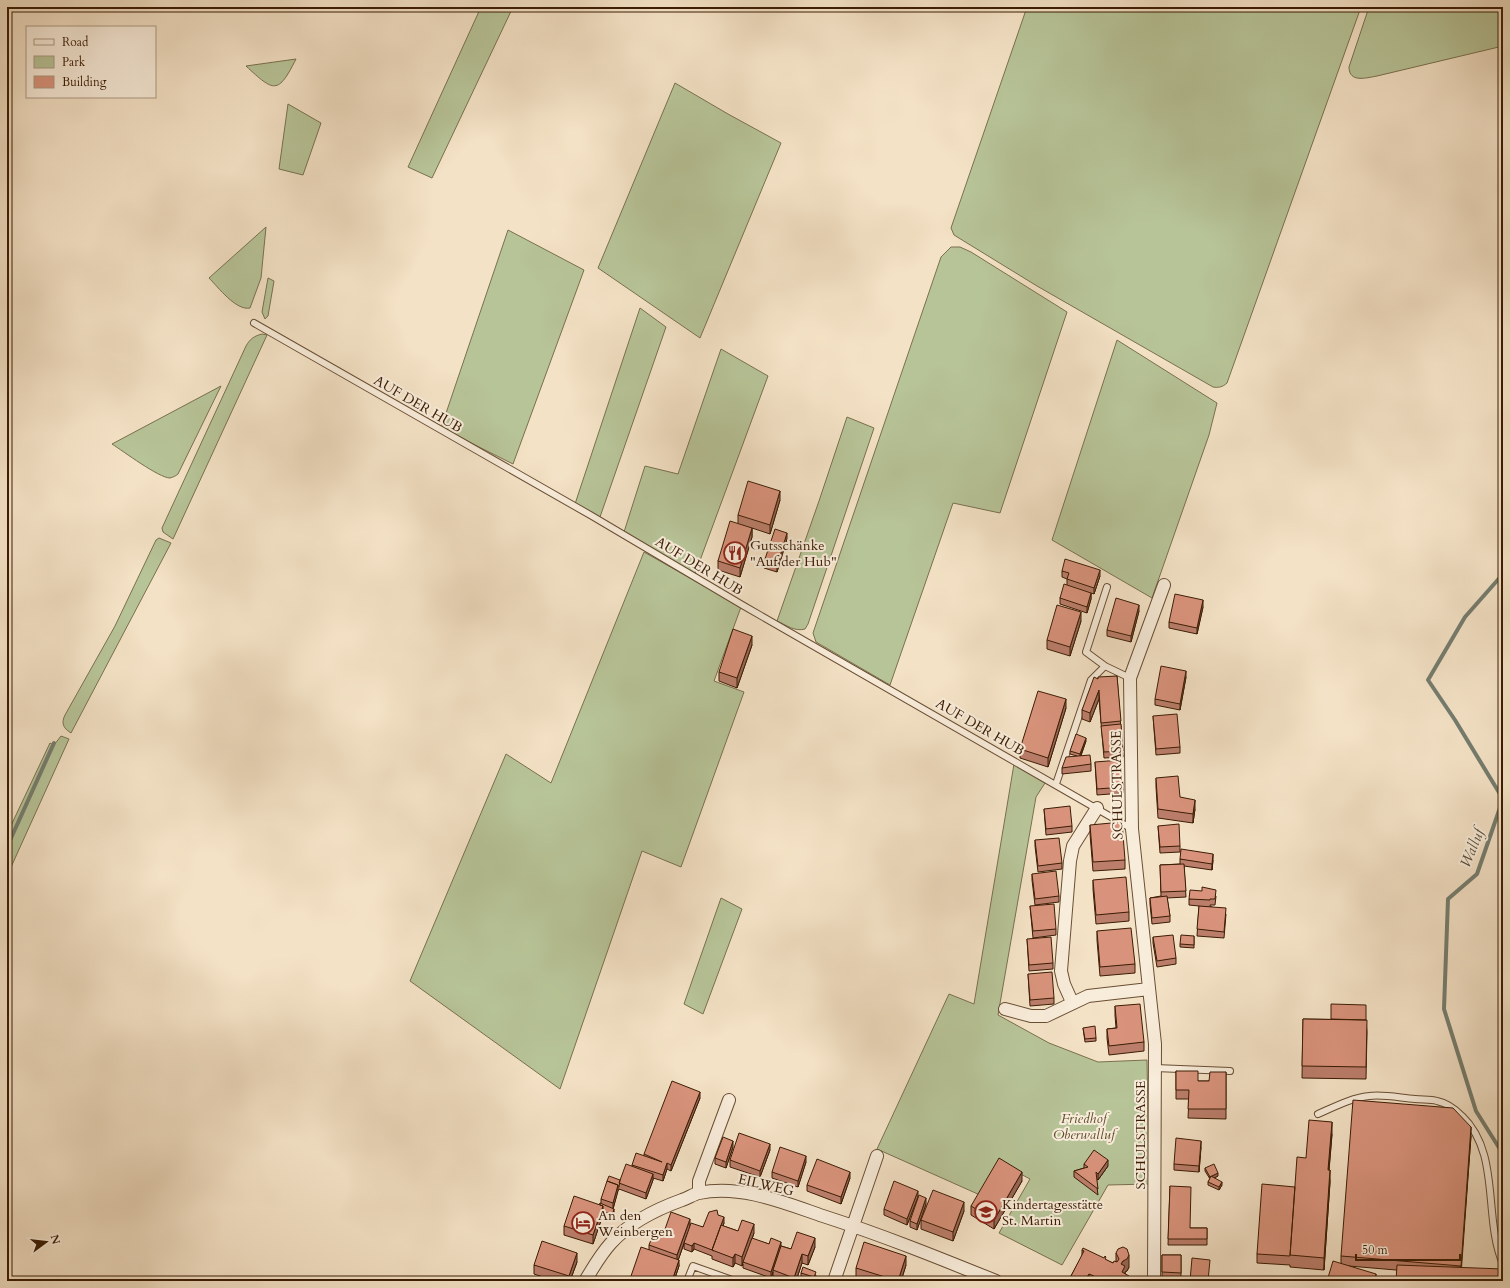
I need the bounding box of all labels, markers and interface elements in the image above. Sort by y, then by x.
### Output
legend [26,26,156,98]
text: Road [62,34,89,50]
text: Park [62,54,86,70]
text: Building [62,74,107,90]
street label: AUF DER HUB [370,371,466,437]
street label: AUF DER HUB [652,532,746,600]
place label: Gutsschänke "Auf der Hub" [750,536,837,571]
restaurant icon: Gutsschänke "Auf der Hub" [722,540,748,566]
street label: AUF DER HUB [932,694,1028,760]
street label: SCHULSTRASSE [1107,730,1127,840]
water label: Walluf [1455,822,1490,870]
street label: SCHULSTRASSE [1131,1080,1150,1189]
park label: Friedhof Oberwalluf [1053,1109,1118,1144]
street label: EILWEG [736,1169,796,1201]
place label: Kindertagesstätte St. Martin [1002,1195,1103,1230]
school or university icon: Kindertagesstätte St. Martin [973,1199,999,1225]
place label: An den Weinbergen [597,1206,673,1241]
hotel icon: An den Weinbergen [570,1210,596,1236]
north arrow [26,1222,66,1262]
text: N [47,1233,64,1247]
scale bar [1356,1236,1460,1262]
text: 50 m [1362,1242,1389,1258]

